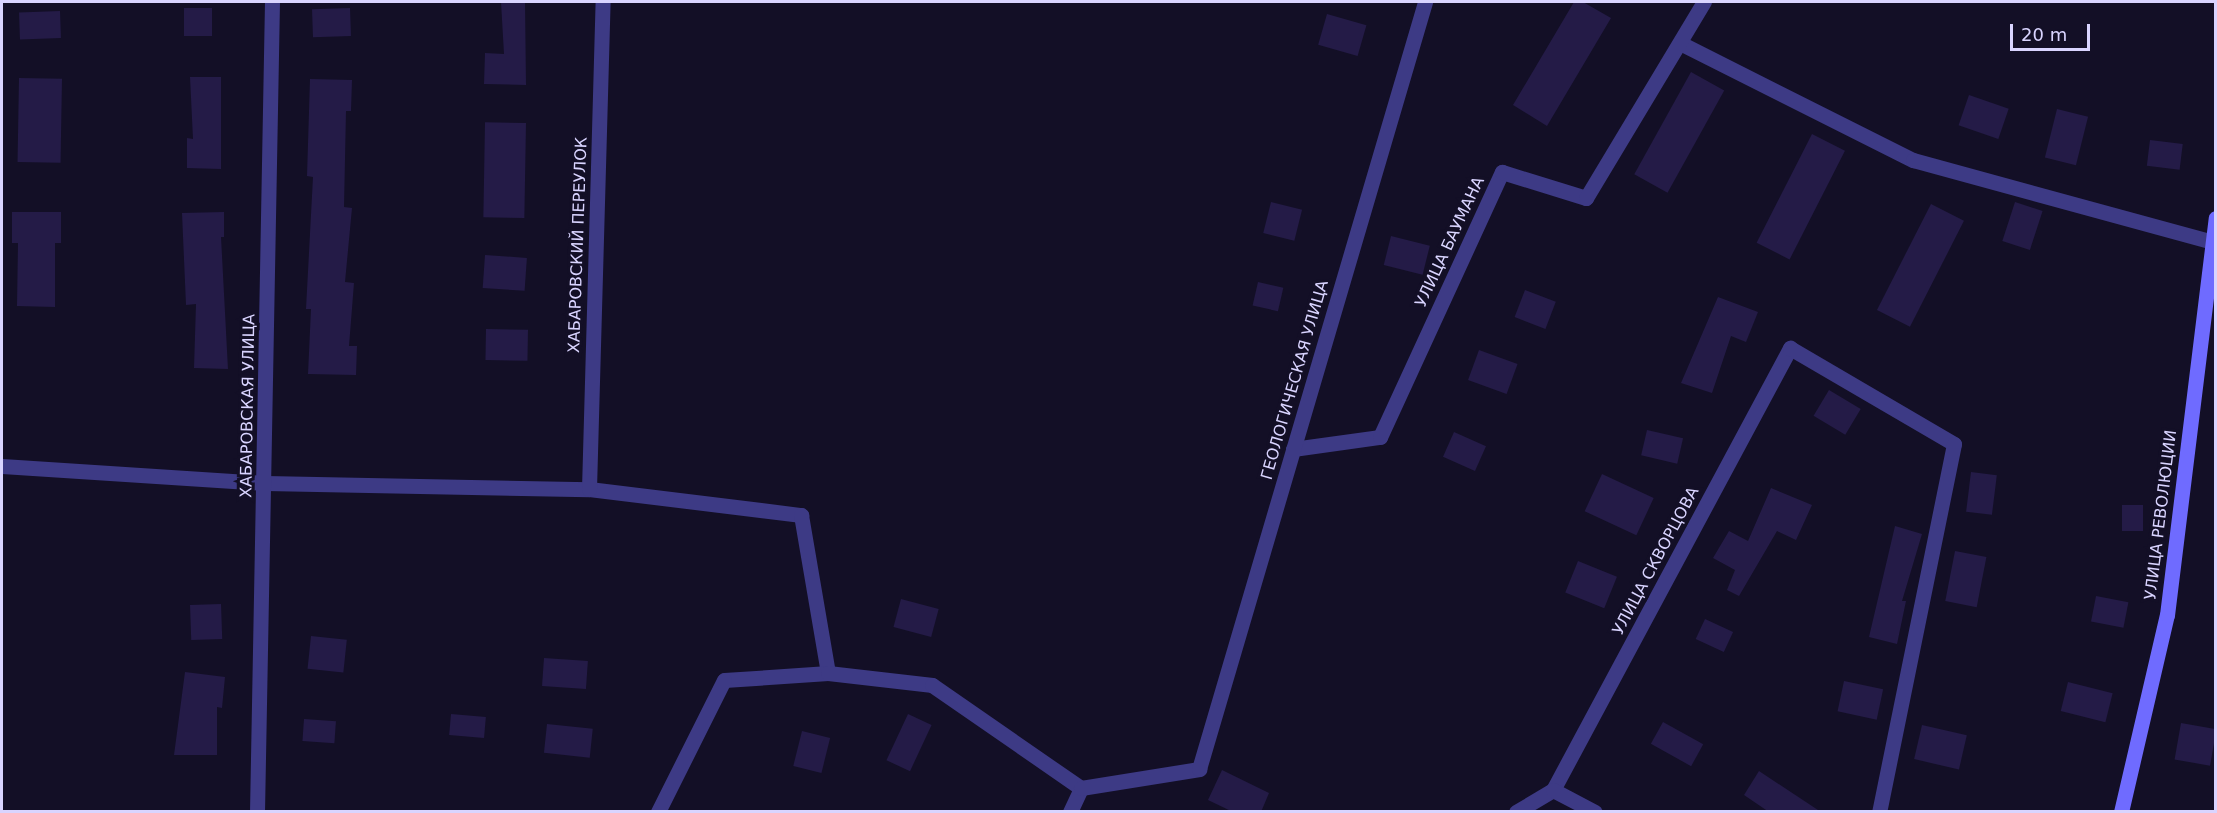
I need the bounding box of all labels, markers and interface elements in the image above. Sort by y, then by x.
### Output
scale bar [2013,12,2092,50]
text: 20 m [2021,24,2067,45]
street label: ХАБАРОВСКИЙ ПЕРЕУЛОК [565,137,591,353]
street label: УЛИЦА БАУМАНА [1411,174,1489,310]
street label: ГЕОЛОГИЧЕСКАЯ УЛИЦА [1257,278,1333,482]
street label: ХАБАРОВСКАЯ УЛИЦА [237,314,259,498]
street label: УЛИЦА РЕВОЛЮЦИИ [2141,429,2181,601]
street label: УЛИЦА СКВОРЦОВА [1609,484,1703,638]

